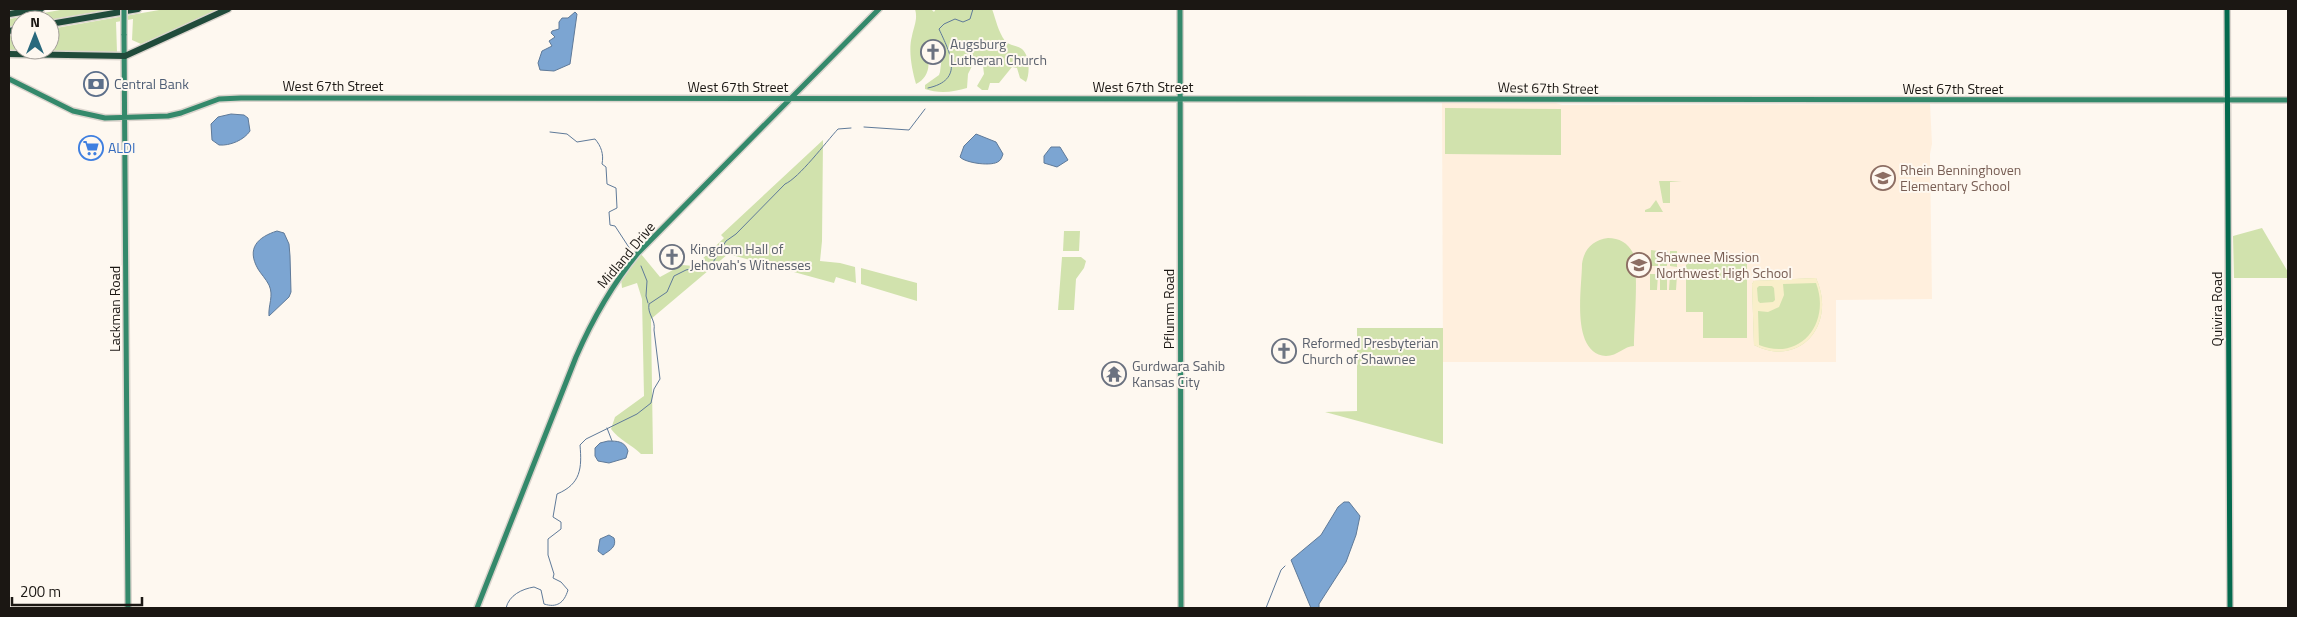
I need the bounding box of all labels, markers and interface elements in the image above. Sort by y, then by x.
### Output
north arrow [10,10,60,60]
text: N [30,11,40,32]
place label: Augsburg Lutheran Church [950,33,1047,70]
church icon: Augsburg Lutheran Church [920,39,946,65]
bank icon: Central Bank [83,71,109,97]
place label: Central Bank [114,73,189,94]
street label: West 67th Street [283,75,384,96]
street label: West 67th Street [688,76,789,97]
street label: West 67th Street [1093,76,1194,97]
street label: West 67th Street [1497,76,1599,99]
street label: West 67th Street [1903,78,2004,99]
supermarket icon: ALDI [78,135,104,161]
place label: ALDI [108,137,136,158]
place label: Rhein Benninghoven Elementary School [1900,159,2021,196]
school or university icon: Rhein Benninghoven Elementary School [1870,165,1896,191]
street label: Midland Drive [592,217,660,292]
place label: Kingdom Hall of Jehovah's Witnesses [690,238,811,275]
church icon: Kingdom Hall of Jehovah's Witnesses [659,244,685,270]
place label: Shawnee Mission Northwest High School [1656,246,1792,283]
school or university icon: Shawnee Mission Northwest High School [1626,252,1652,278]
street label: Lackman Road [104,266,125,352]
street label: Pflumm Road [1158,269,1179,349]
street label: Quivira Road [2206,272,2227,346]
place label: Reformed Presbyterian Church of Shawnee [1302,332,1439,369]
church icon: Reformed Presbyterian Church of Shawnee [1271,338,1297,364]
place label: Gurdwara Sahib Kansas City [1132,355,1225,392]
temple icon: Gurdwara Sahib Kansas City [1101,361,1127,387]
scale bar [12,574,142,606]
text: 200 m [20,580,61,603]

